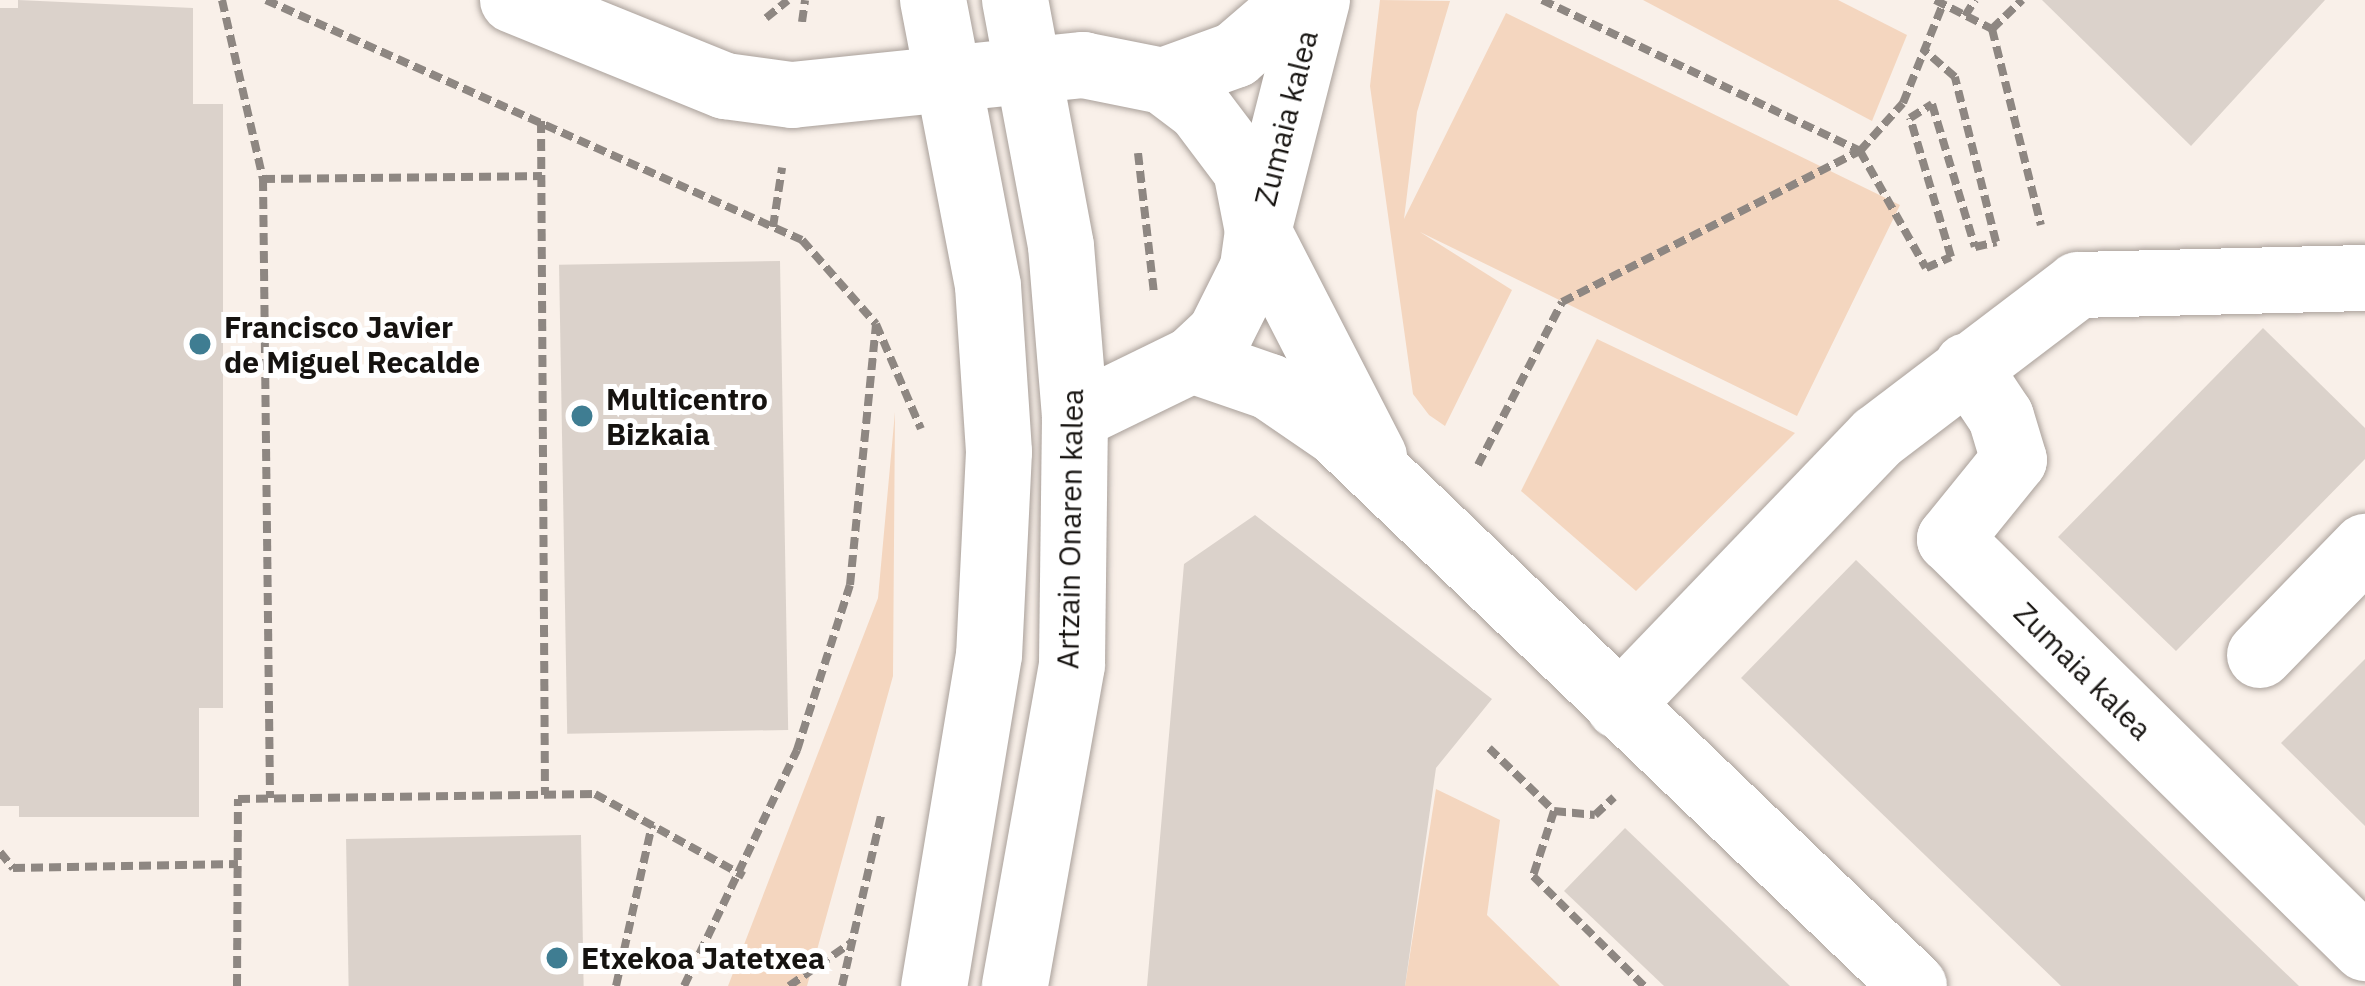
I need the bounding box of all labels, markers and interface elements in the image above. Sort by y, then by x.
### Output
street label: Zumaia kalea [1247,27,1325,209]
place label: Francisco Javier de Miguel Recalde [224,309,480,380]
marker: Francisco Javier de Miguel Recalde [187,331,213,357]
place label: Multicentro Bizkaia [606,381,768,452]
street label: Artzain Onaren kalea [1050,388,1090,670]
marker: Multicentro Bizkaia [569,403,595,429]
street label: Zumaia kalea [2007,595,2159,747]
place label: Etxekoa Jatetxea [581,940,825,976]
marker: Etxekoa Jatetxea [544,945,570,971]

